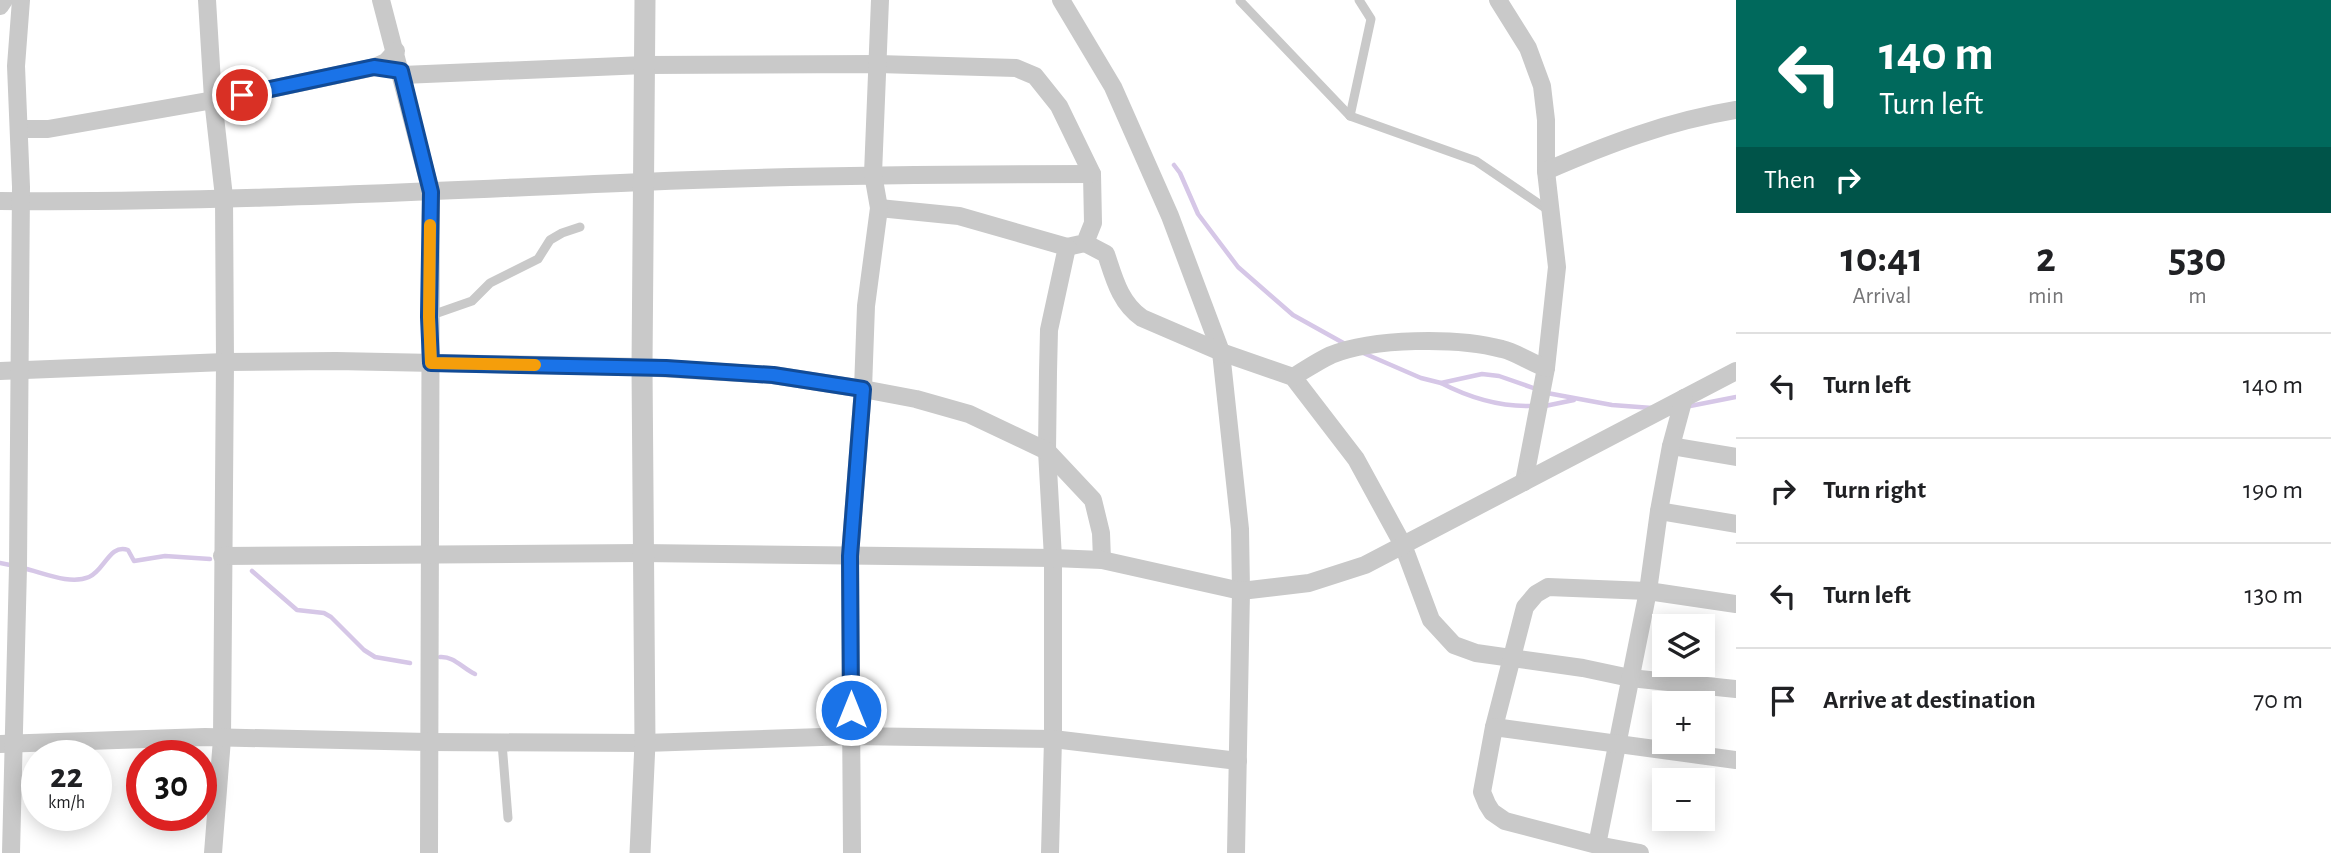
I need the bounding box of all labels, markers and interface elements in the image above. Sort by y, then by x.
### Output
icon: left [1764,28,1855,119]
text: 140 m [1879,30,1994,79]
pin [212,65,272,125]
icon: arrive [223,76,261,114]
text: Turn left [1879,88,1983,120]
icon: right [1829,161,1867,199]
text: Then [1764,167,1815,193]
text: 10:41 [1841,237,1923,279]
text: 2 [2036,237,2056,279]
text: 530 [2168,237,2226,279]
text: Arrival [1852,285,1912,308]
text: min [2028,285,2064,308]
text: m [2188,285,2207,308]
icon: left [1764,367,1802,405]
text: Turn left [1823,372,1911,398]
text: 140 m [2243,372,2303,398]
icon: right [1764,472,1802,510]
text: Turn right [1823,477,1926,503]
text: 190 m [2243,477,2303,503]
icon: left [1764,577,1802,615]
text: Turn left [1823,582,1911,608]
text: 130 m [2245,582,2303,608]
map controls [1652,614,1715,831]
button: layers [1652,614,1715,677]
position arrow [814,673,888,747]
icon: arrive [1764,682,1802,720]
text: Arrive at destination [1823,687,2036,713]
text: 70 m [2253,687,2303,713]
button: + [1652,691,1715,754]
speed limit sign: 30 [126,740,217,831]
text: 22 [50,759,83,794]
button: − [1652,768,1715,831]
text: km/h [48,794,85,812]

